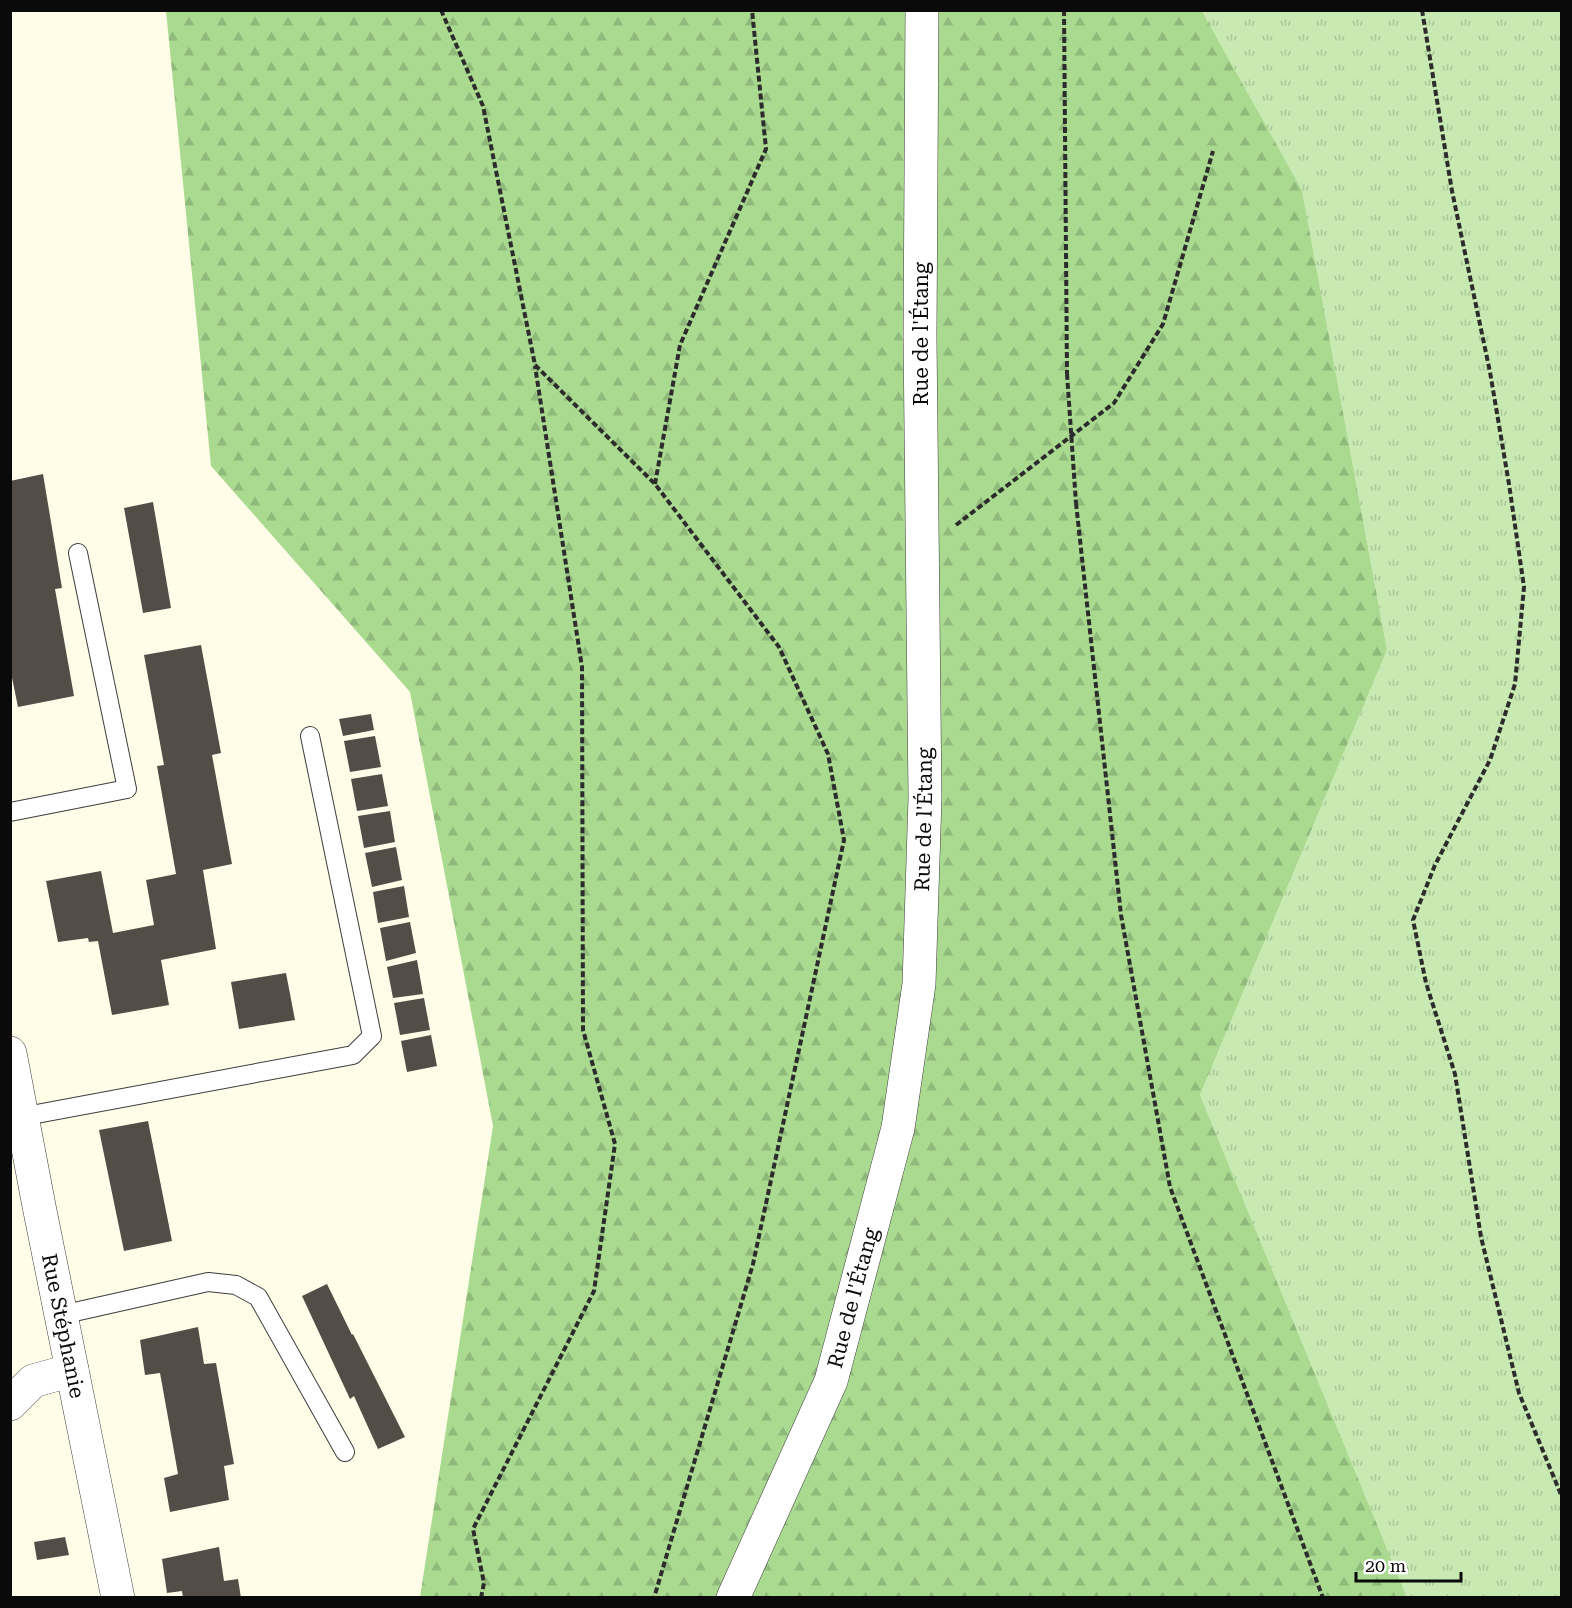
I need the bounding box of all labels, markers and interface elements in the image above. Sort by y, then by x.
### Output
street label: Rue de l'Étang [908,262,933,406]
street label: Rue de l'Étang [910,747,937,892]
street label: Rue de l'Étang [823,1225,883,1371]
street label: Rue Stéphanie [37,1252,89,1400]
scale bar [1356,1545,1461,1583]
text: 20 m [1365,1555,1406,1576]

